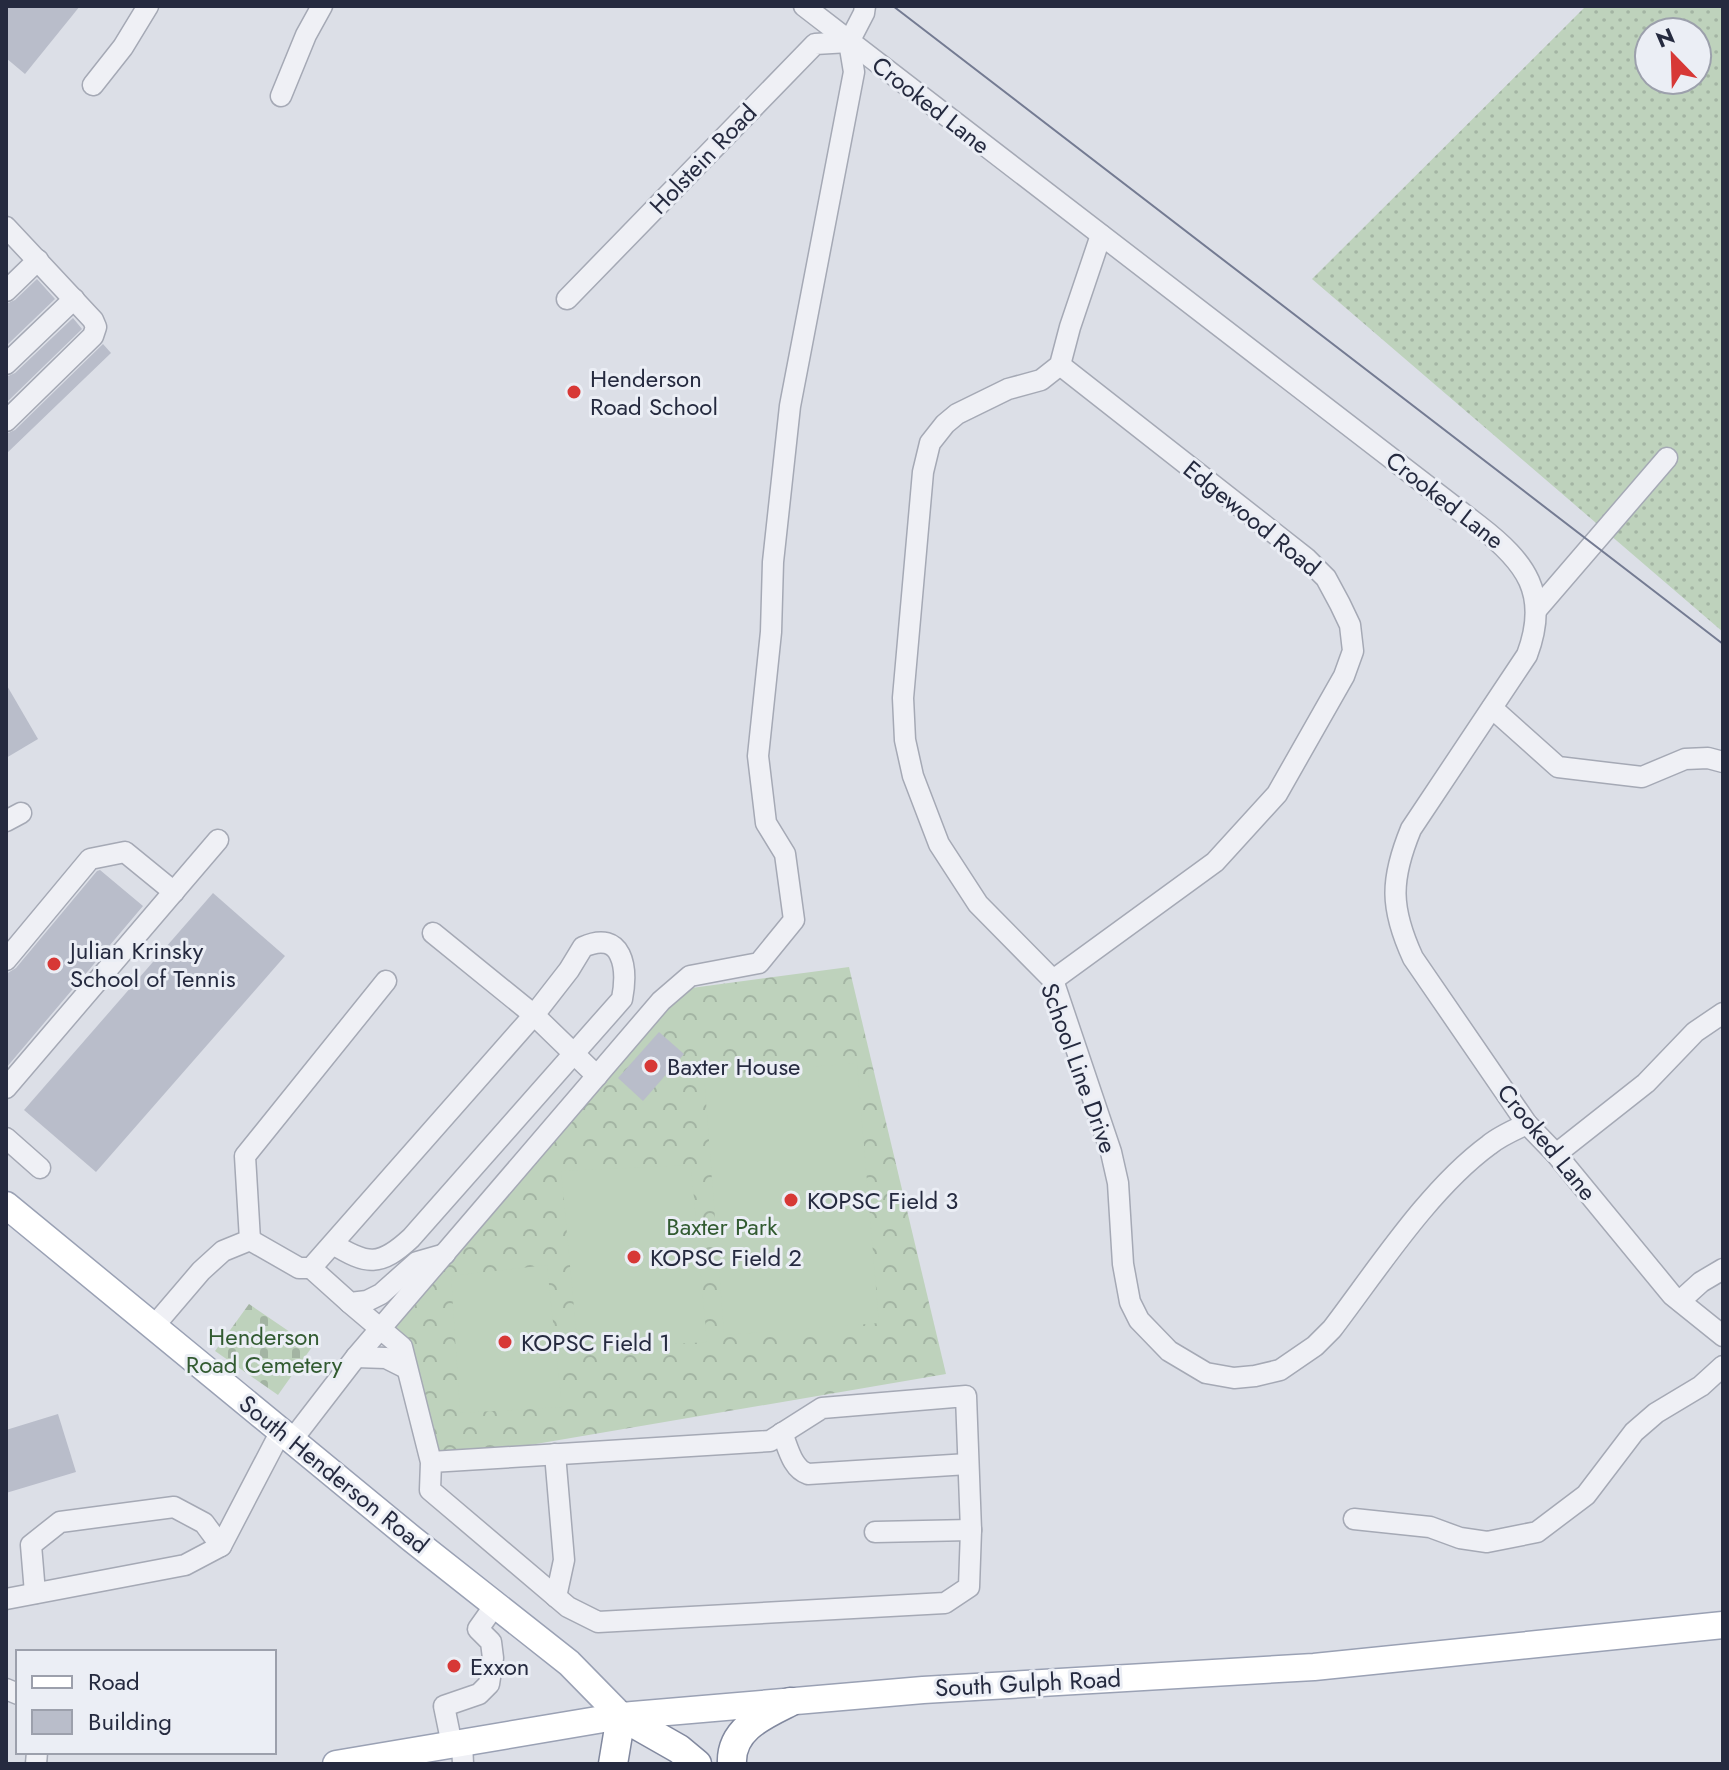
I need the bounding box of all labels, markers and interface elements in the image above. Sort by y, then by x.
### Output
north arrow [1633,16,1713,96]
text: N [1651,19,1679,56]
street label: Crooked Lane [865,48,997,162]
street label: Holstein Road [641,96,765,222]
place label: Henderson Road School [590,361,718,424]
marker: Henderson Road School [565,383,583,401]
street label: Crooked Lane [1379,443,1511,557]
street label: Edgewood Road [1176,452,1328,584]
place label: Julian Krinsky School of Tennis [67,933,236,996]
marker: Julian Krinsky School of Tennis [45,955,63,973]
street label: School Line Drive [1032,978,1126,1158]
place label: Baxter House [667,1049,800,1084]
marker: Baxter House [642,1057,660,1075]
street label: Crooked Lane [1489,1076,1605,1208]
place label: KOPSC Field 3 [807,1183,958,1218]
marker: KOPSC Field 3 [782,1191,800,1209]
park label: Baxter Park [666,1209,778,1244]
place label: KOPSC Field 2 [650,1240,802,1275]
marker: KOPSC Field 2 [625,1248,643,1266]
park label: Henderson Road Cemetery [186,1319,343,1382]
place label: KOPSC Field 1 [521,1325,670,1360]
marker: KOPSC Field 1 [496,1333,514,1351]
street label: South Henderson Road [232,1386,436,1562]
place label: Exxon [470,1649,529,1684]
legend [16,1650,276,1754]
marker: Exxon [445,1657,463,1675]
street label: South Gulph Road [934,1661,1122,1705]
text: Road [88,1664,140,1699]
text: Building [88,1704,172,1739]

